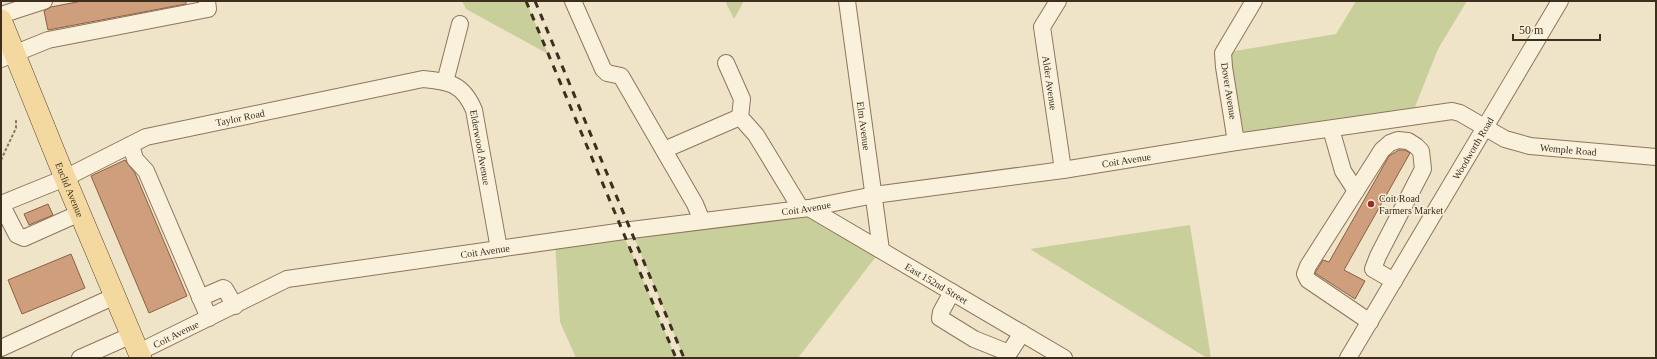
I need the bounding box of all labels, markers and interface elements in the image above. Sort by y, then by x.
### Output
scale bar [1513,16,1600,42]
text: 50 m [1519,23,1544,37]
street label: Alder Avenue [1041,55,1060,111]
street label: Dover Avenue [1219,62,1239,121]
street label: Elm Avenue [855,101,873,151]
street label: Taylor Road [215,107,266,128]
street label: Elderwood Avenue [469,109,493,186]
street label: Woodworth Road [1450,115,1495,181]
street label: Wemple Road [1540,141,1597,157]
street label: Coit Avenue [1101,150,1152,169]
street label: Euclid Avenue [54,160,87,219]
place label: Coit Road Farmers Market [1379,193,1443,216]
street label: Coit Avenue [781,198,832,217]
marker: Coit Road Farmers Market [1366,199,1376,209]
street label: Coit Avenue [460,242,511,260]
street label: East 152nd Street [903,260,970,306]
street label: Coit Avenue [151,318,201,350]

